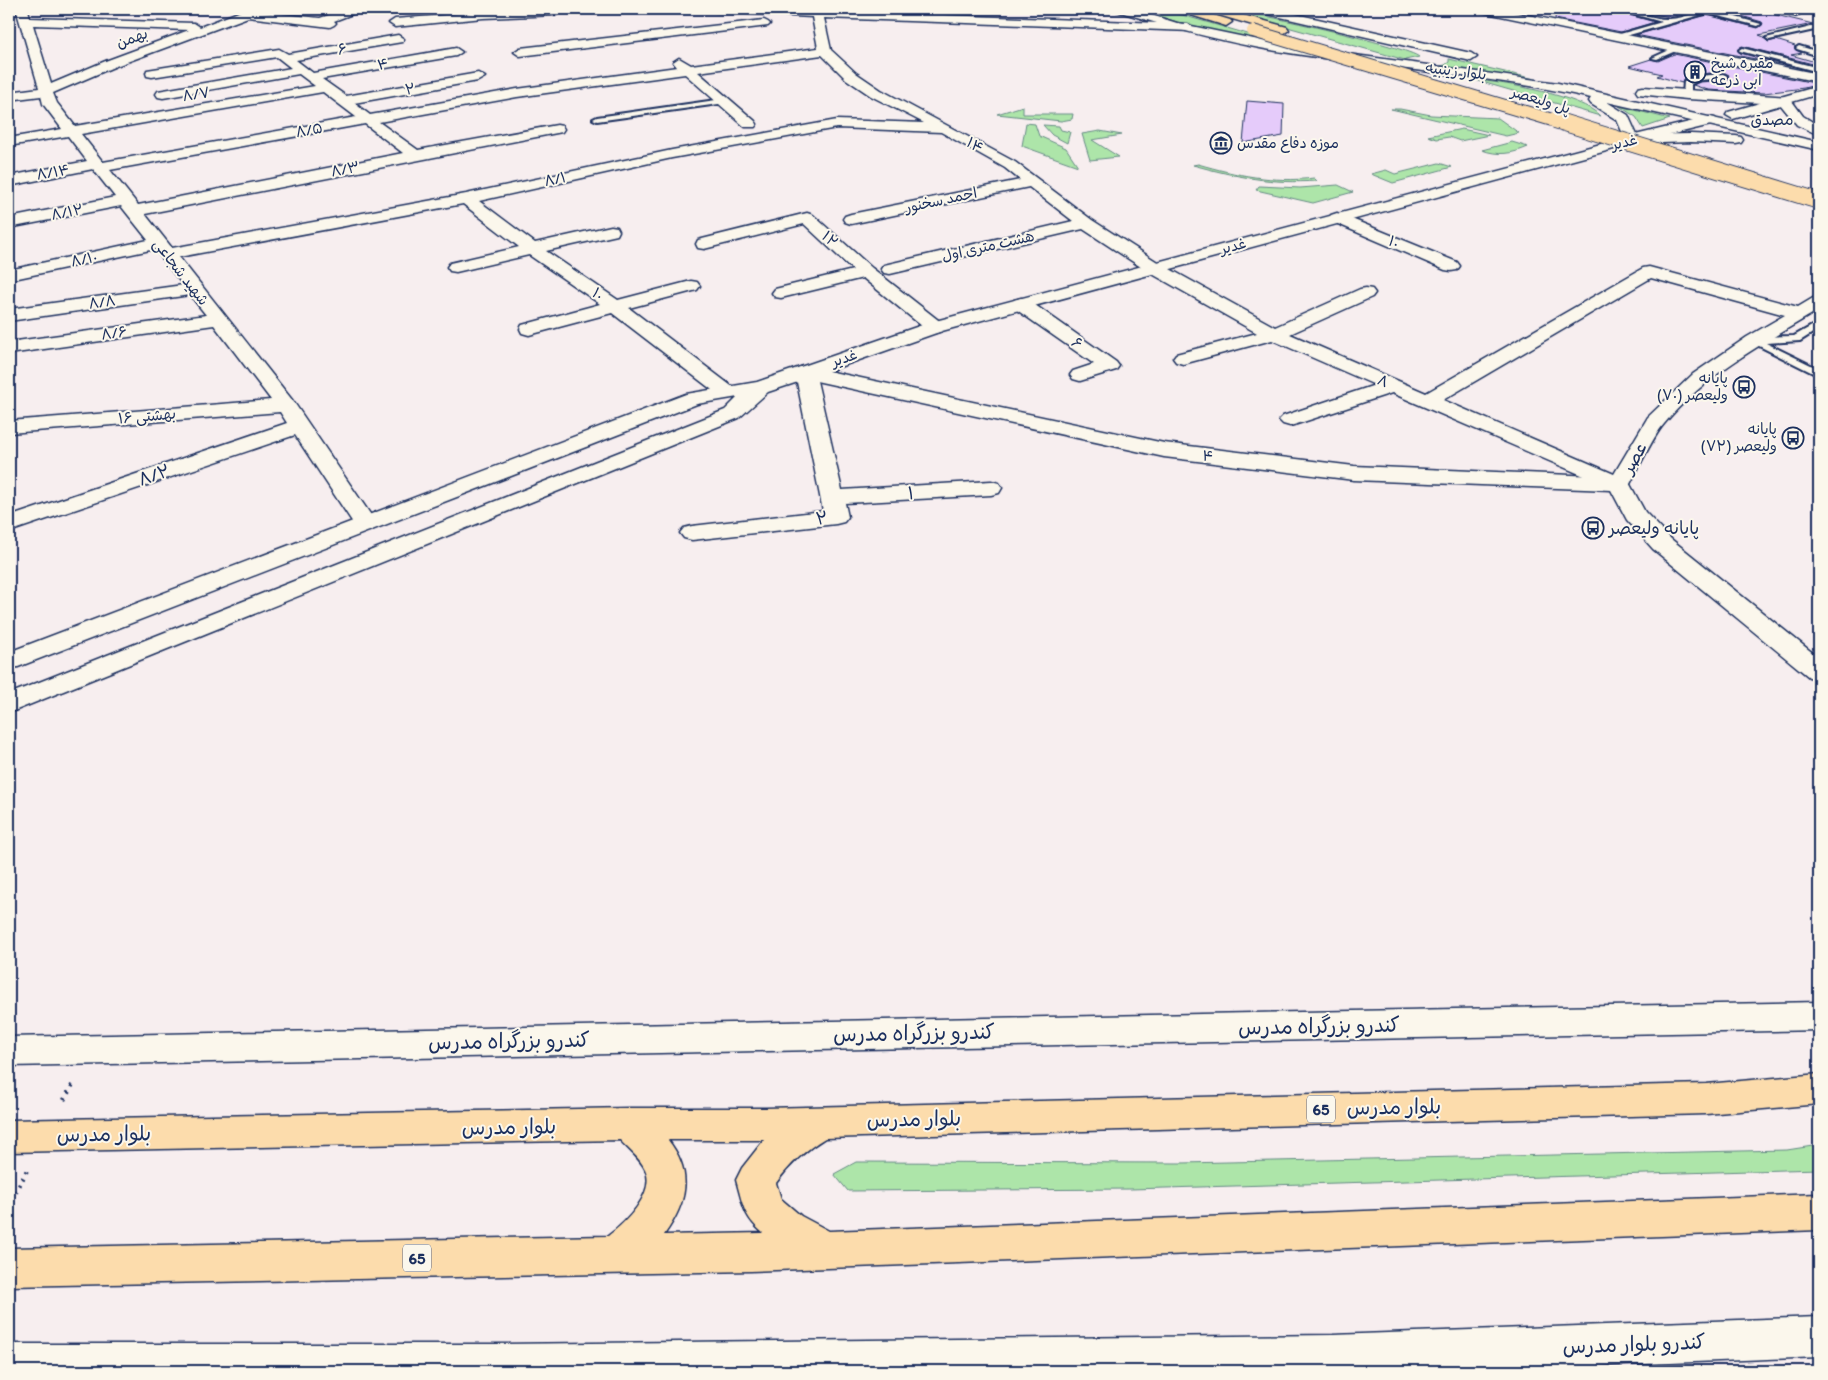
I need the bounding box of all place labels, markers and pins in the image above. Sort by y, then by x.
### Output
place label: مقبره شیخ ابی ذرعه [1711,54,1773,90]
building icon: مقبره شیخ ابی ذرعه [1683,60,1707,84]
museum icon: موزه دفاع مقدس [1209,131,1233,155]
place label: موزه دفاع مقدس [1237,134,1339,153]
place label: پایانه ولیعصر (۷۰) [1657,369,1728,404]
bus stop icon: پایانه ولیعصر (۷۰) [1732,375,1756,399]
place label: پایانه ولیعصر (۷۲) [1701,420,1777,455]
bus stop icon: پایانه ولیعصر (۷۲) [1781,426,1805,450]
bus stop icon: پایانه ولیعصر [1581,516,1605,540]
place label: پایانه ولیعصر [1607,517,1699,540]

